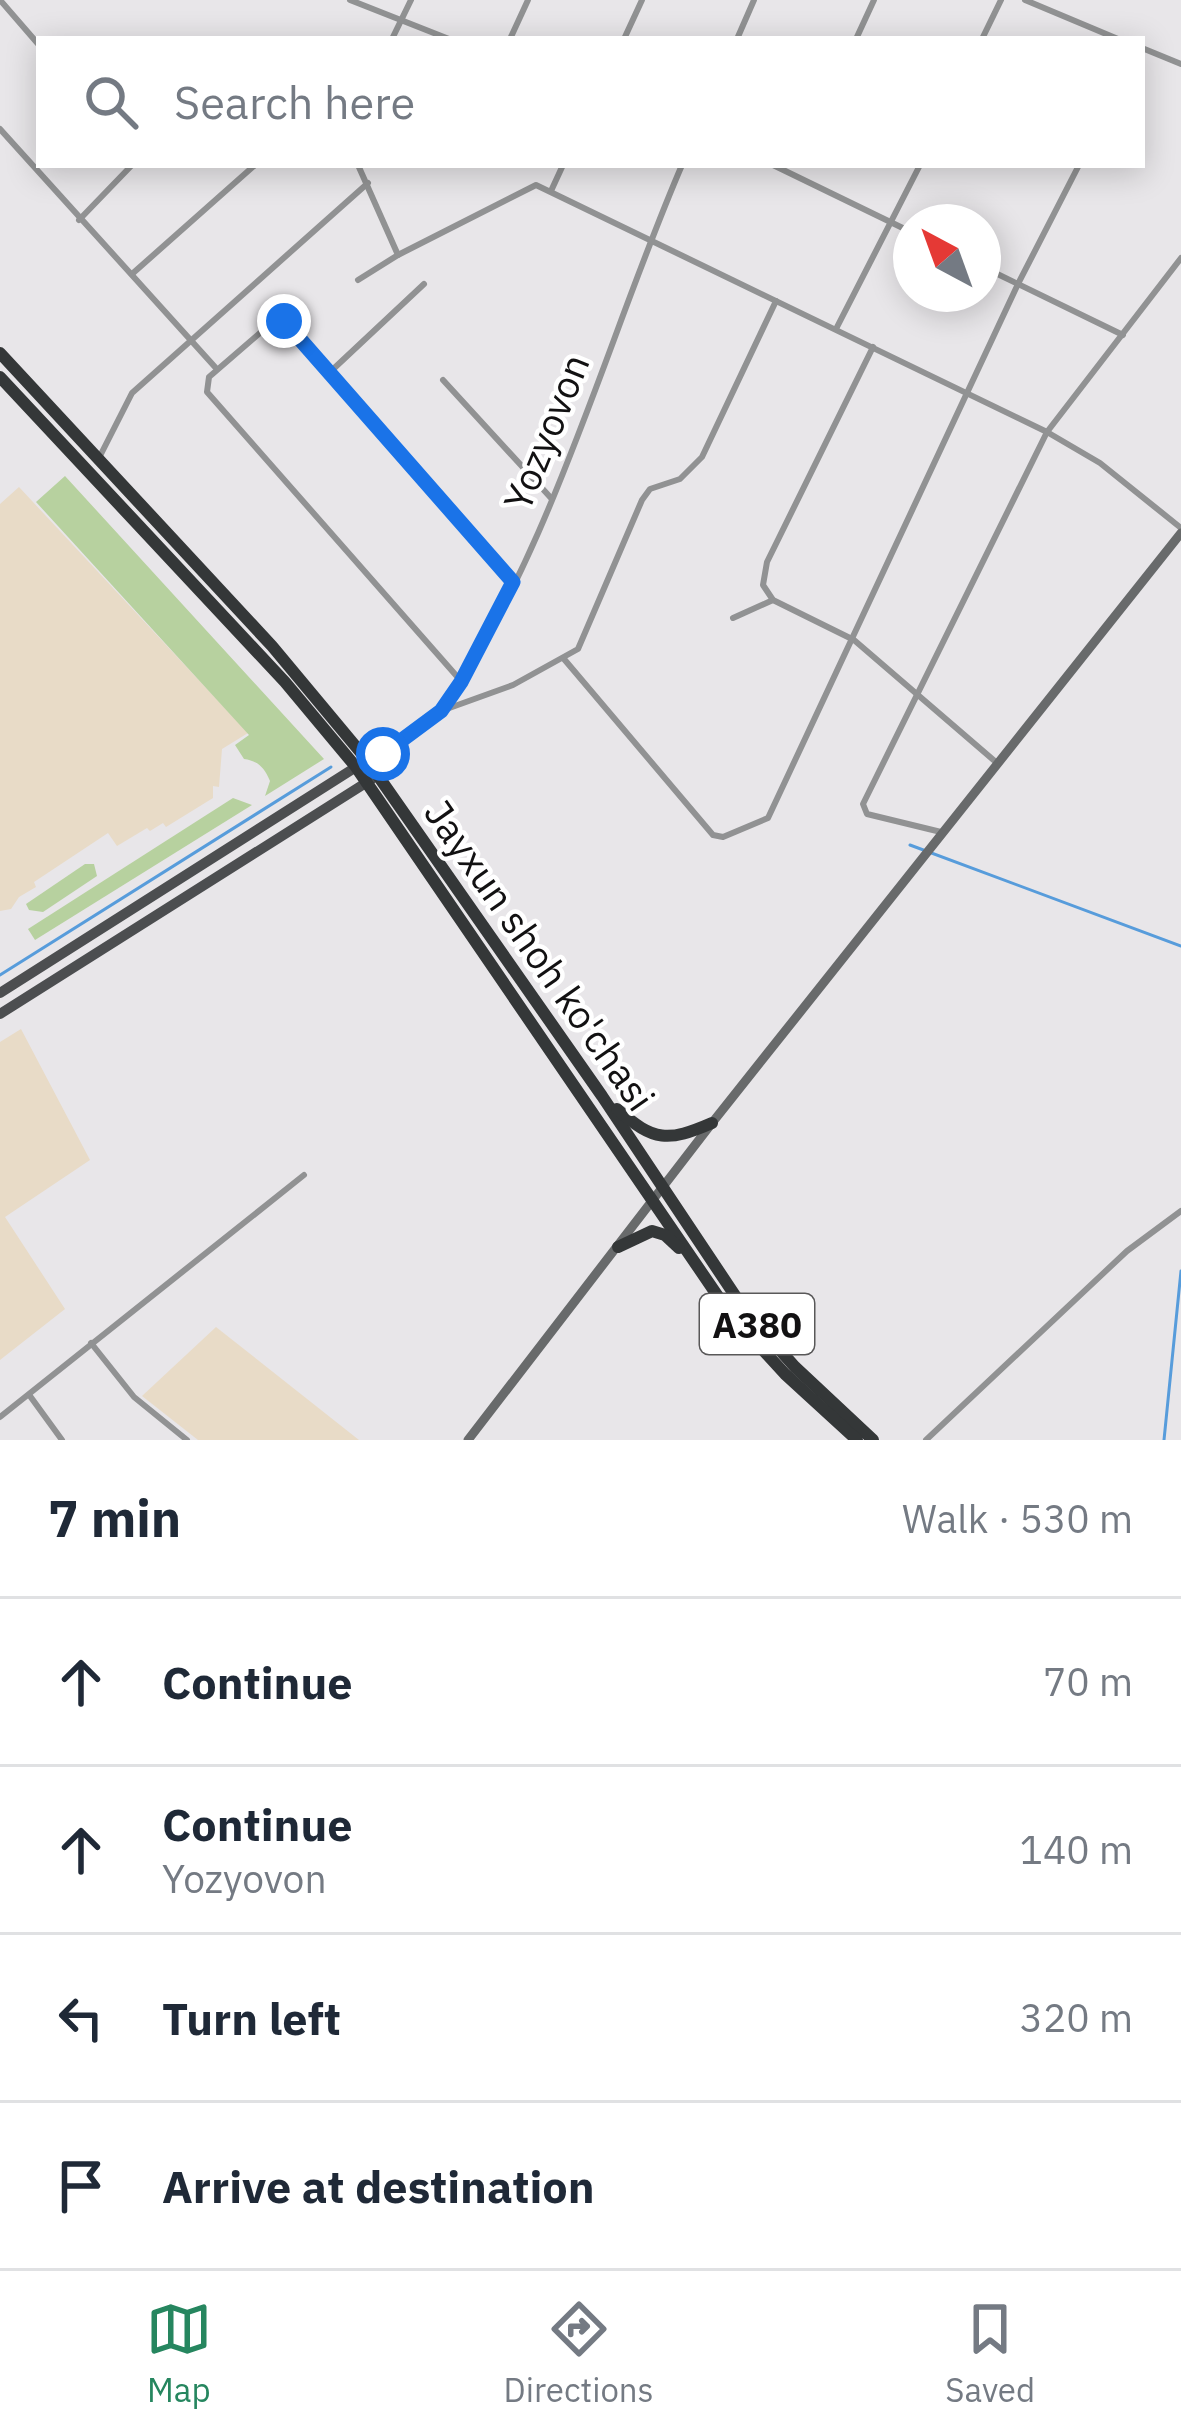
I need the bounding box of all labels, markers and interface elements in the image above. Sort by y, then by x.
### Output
search box [36,36,1145,168]
icon: search [78,69,144,135]
text: Search here [174,73,415,131]
north arrow [893,204,1001,312]
route end [257,294,311,348]
street label: Yozyovon [492,346,600,518]
route start [356,727,410,781]
street label: Jayxun shoh ko'chasi [413,789,667,1121]
road number: A380 [700,1294,814,1354]
text: 7 min [48,1485,181,1551]
text: Walk · 530 m [902,1493,1133,1544]
icon: ahead [48,1649,114,1715]
text: Continue [162,1653,353,1711]
text: 70 m [1043,1656,1133,1707]
text: Continue [162,1795,353,1853]
icon: ahead [48,1817,114,1883]
text: 140 m [1020,1824,1133,1875]
text: Yozyovon [162,1853,327,1904]
icon: left [48,1985,114,2051]
text: Turn left [162,1989,341,2047]
text: 320 m [1020,1992,1133,2043]
icon: arrive [48,2153,114,2219]
text: Arrive at destination [162,2157,595,2215]
tab: Map [146,2296,212,2411]
tab: Directions [504,2296,654,2411]
tab: Saved [945,2296,1035,2411]

